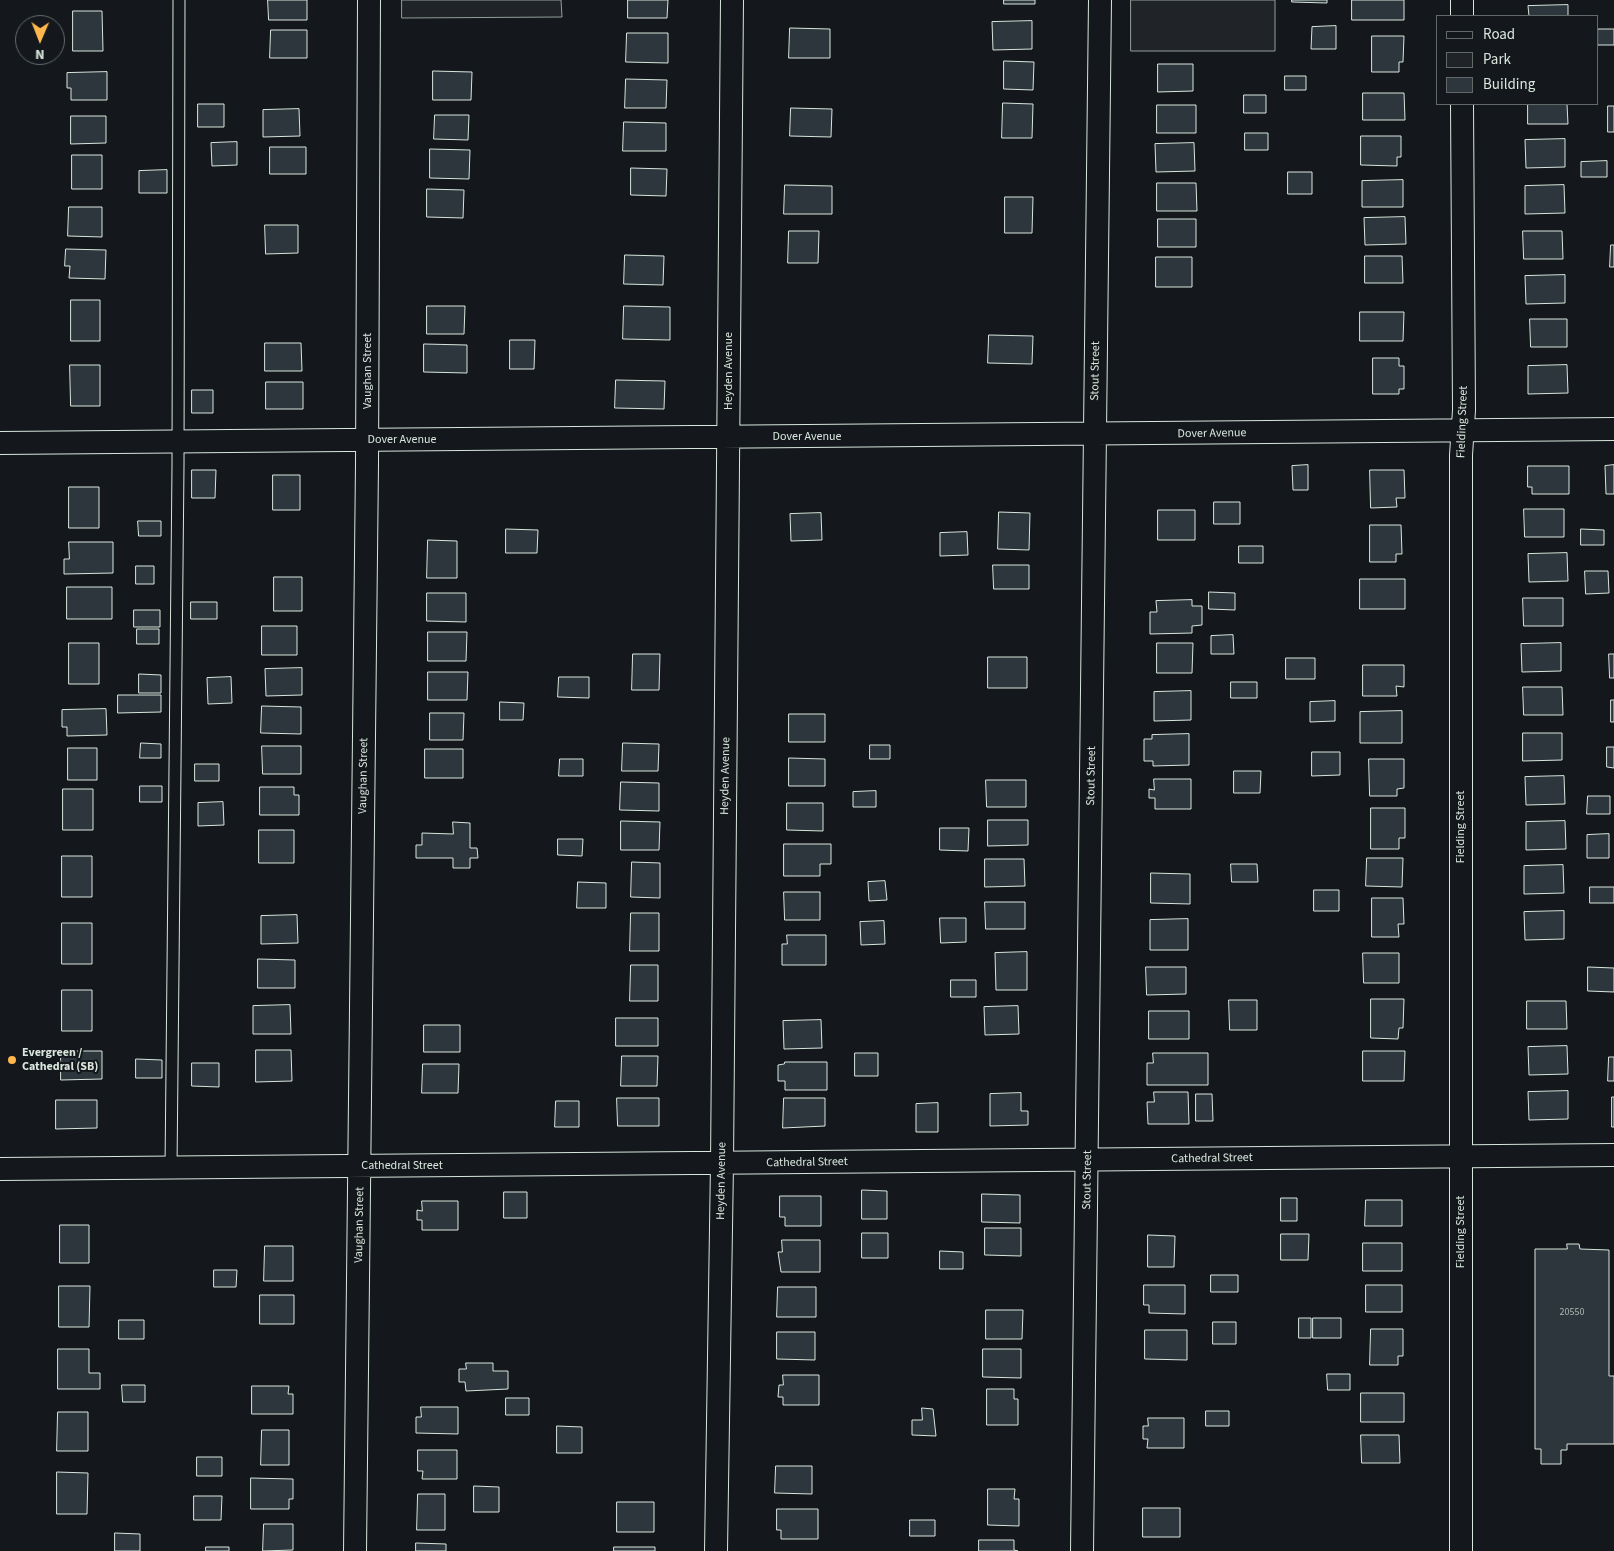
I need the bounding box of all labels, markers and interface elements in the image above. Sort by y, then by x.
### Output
north arrow [15,15,65,65]
legend [1436,15,1599,105]
text: Road [1483,24,1515,45]
text: N [35,44,45,64]
text: Park [1483,49,1511,70]
text: Building [1483,74,1535,95]
street label: Heyden Avenue [722,332,736,410]
street label: Vaughan Street [361,333,375,409]
street label: Stout Street [1088,341,1104,401]
street label: Fielding Street [1455,385,1471,459]
street label: Dover Avenue [1177,426,1247,442]
street label: Dover Avenue [773,430,841,444]
street label: Dover Avenue [368,433,436,447]
street label: Heyden Avenue [718,737,734,815]
street label: Vaughan Street [356,738,372,814]
street label: Stout Street [1084,746,1100,806]
street label: Fielding Street [1454,791,1468,863]
place label: Evergreen / Cathedral (SB) [22,1046,98,1074]
marker: Evergreen / Cathedral (SB) [6,1054,18,1066]
street label: Heyden Avenue [714,1142,730,1220]
street label: Stout Street [1080,1150,1096,1210]
street label: Cathedral Street [1171,1151,1253,1167]
street label: Cathedral Street [766,1155,848,1171]
street label: Cathedral Street [361,1159,443,1173]
street label: Vaughan Street [352,1187,368,1263]
street label: Fielding Street [1454,1196,1468,1268]
house number: 20550 [1560,1307,1584,1319]

